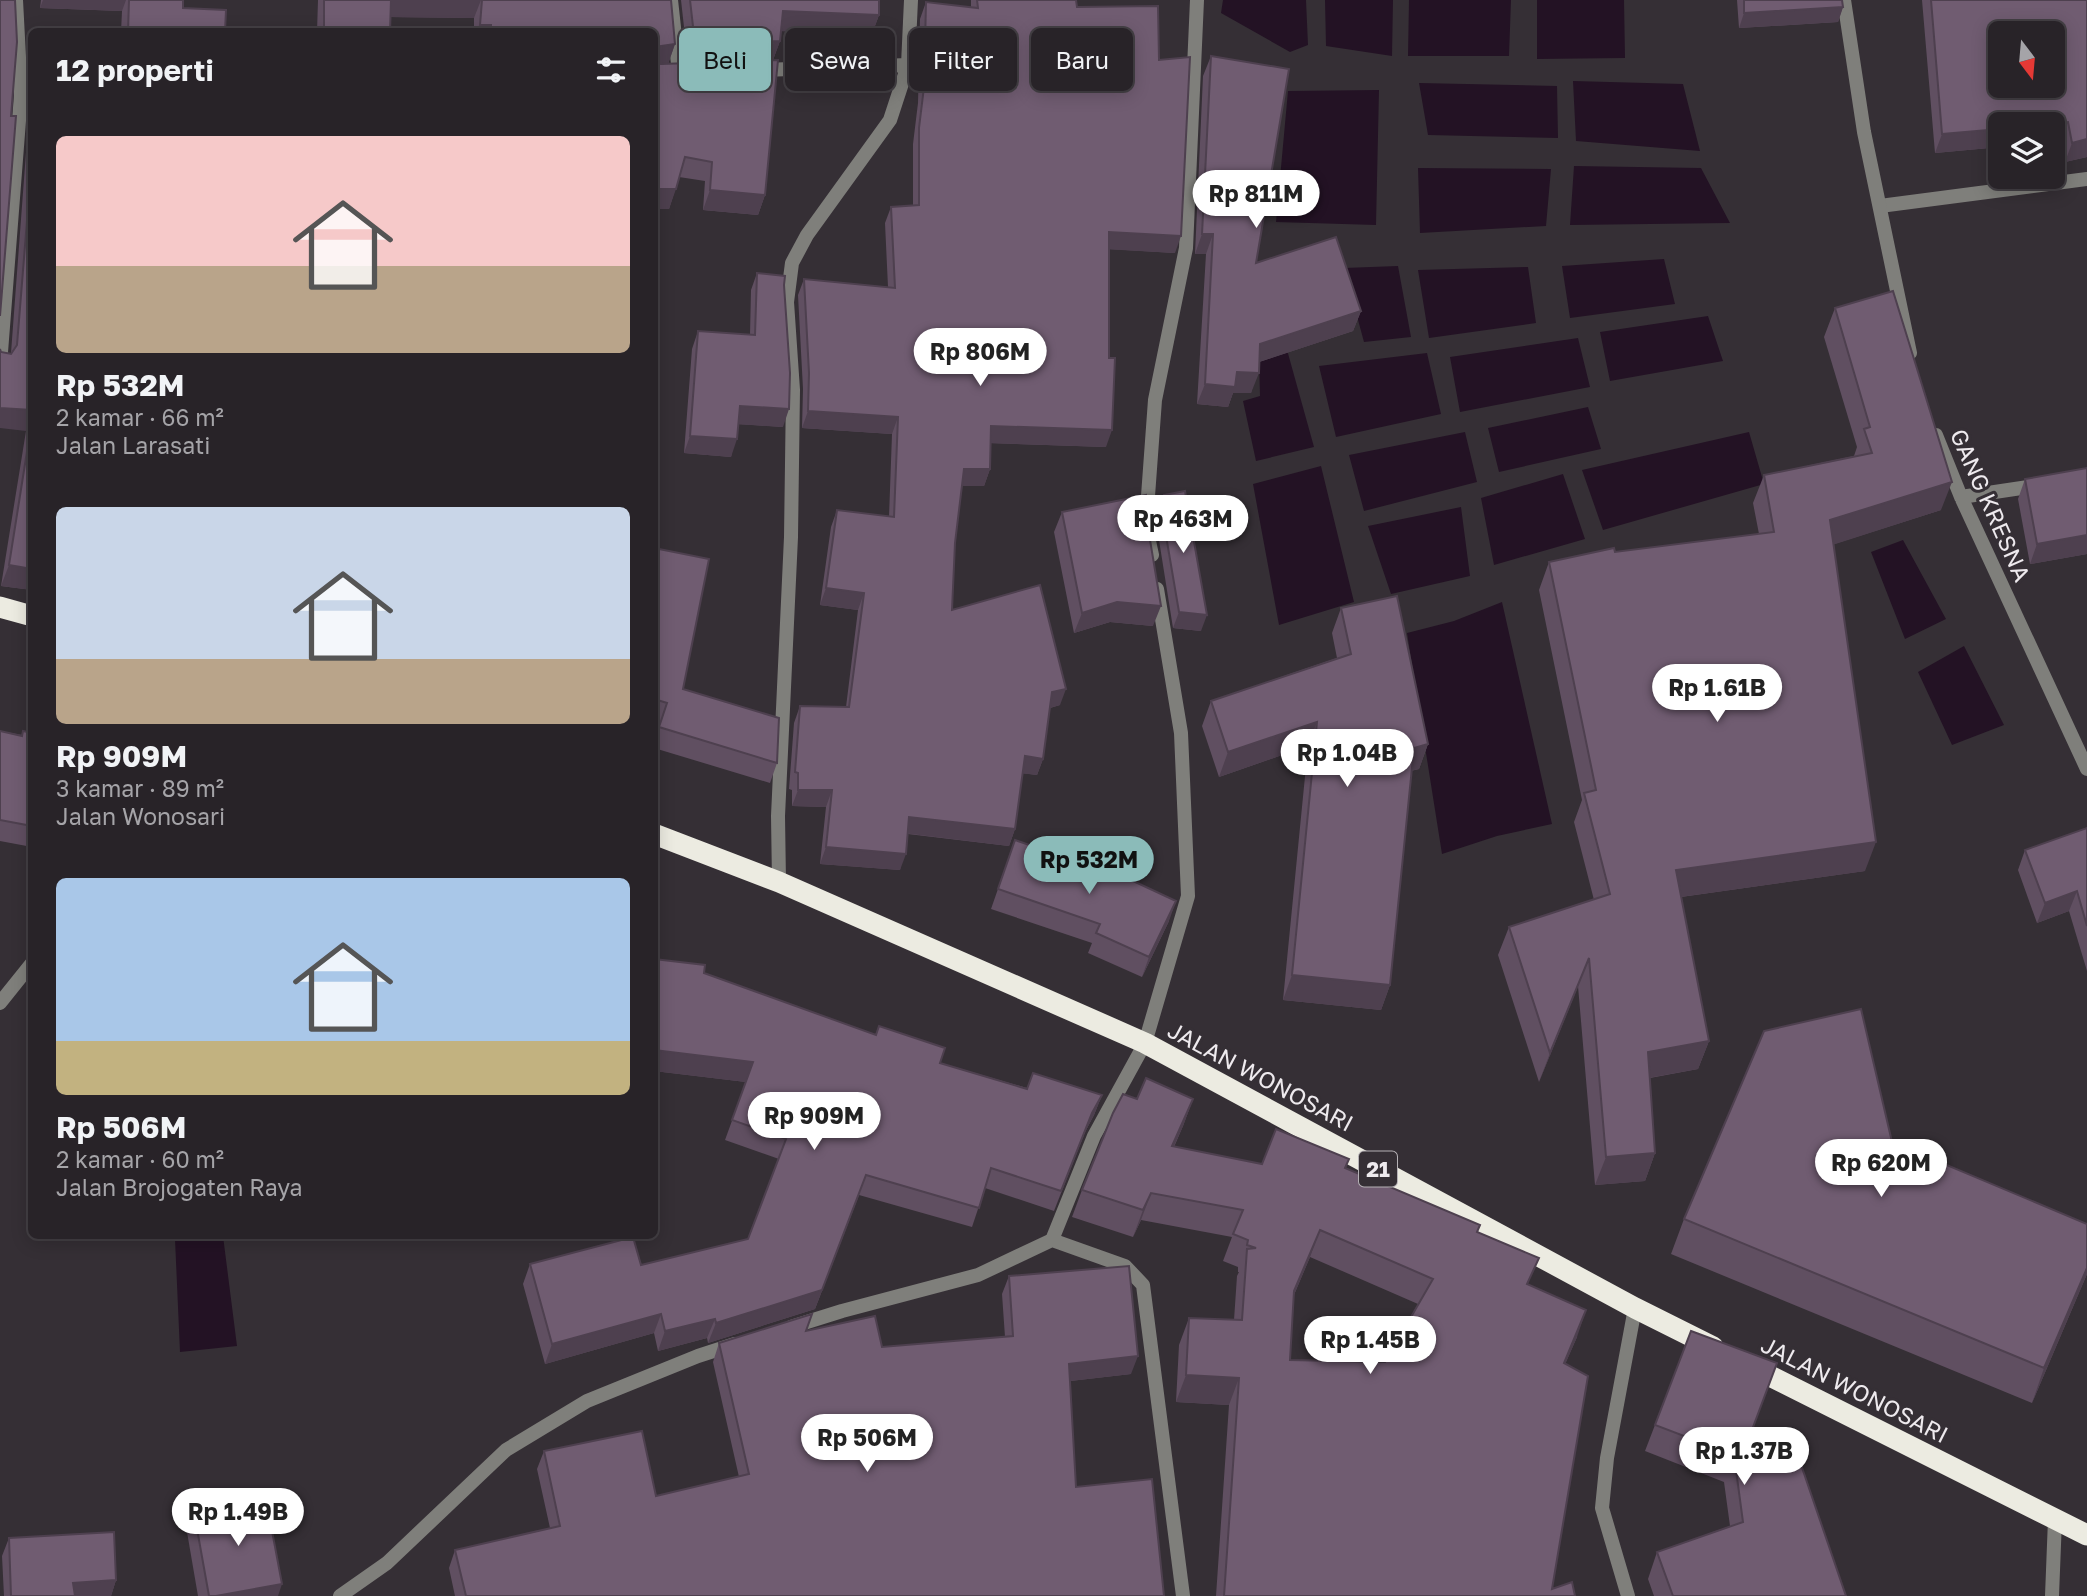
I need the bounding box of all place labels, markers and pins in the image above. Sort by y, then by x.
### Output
pin: Rp 811M [1191,170,1321,230]
pin: Rp 806M [915,328,1045,388]
pin: Rp 463M [1118,496,1248,555]
pin: Rp 1.61B [1645,664,1789,724]
pin: Rp 1.04B [1275,730,1419,789]
pin: Rp 532M [1024,836,1154,896]
pin: Rp 909M [749,1092,879,1152]
pin: Rp 620M [1816,1140,1946,1199]
pin: Rp 1.45B [1298,1316,1442,1376]
pin: Rp 506M [802,1414,932,1474]
pin: Rp 1.37B [1672,1428,1816,1487]
pin: Rp 1.49B [166,1488,310,1548]

